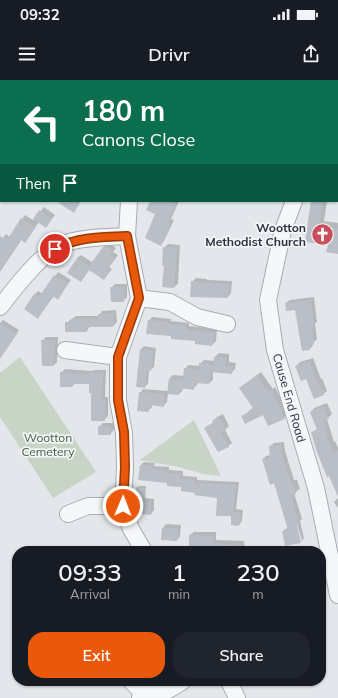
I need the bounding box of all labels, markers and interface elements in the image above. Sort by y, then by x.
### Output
text: 09:32 [20,5,60,24]
icon: menu [16,43,38,65]
text: Drivr [148,43,190,66]
icon: share [300,43,322,65]
text: 180 m [82,93,165,128]
icon: left [16,96,68,148]
text: Canons Close [82,128,195,151]
icon: arrive [59,172,81,194]
text: Then [16,174,51,193]
place label: Wootton Methodist Church [205,220,306,249]
church icon: Wootton Methodist Church [309,222,335,248]
pin [38,232,72,266]
icon: arrive [44,238,66,260]
street label: Cause End Road [270,352,309,444]
park label: Wootton Cemetery [21,430,75,459]
position arrow [102,485,144,527]
text: 09:33 [58,557,122,587]
text: 1 [172,557,186,587]
text: 230 [236,557,280,587]
text: Arrival [70,586,110,602]
text: min [168,586,190,602]
text: m [252,586,264,602]
button: Exit [28,632,165,678]
button: Share [173,632,310,678]

